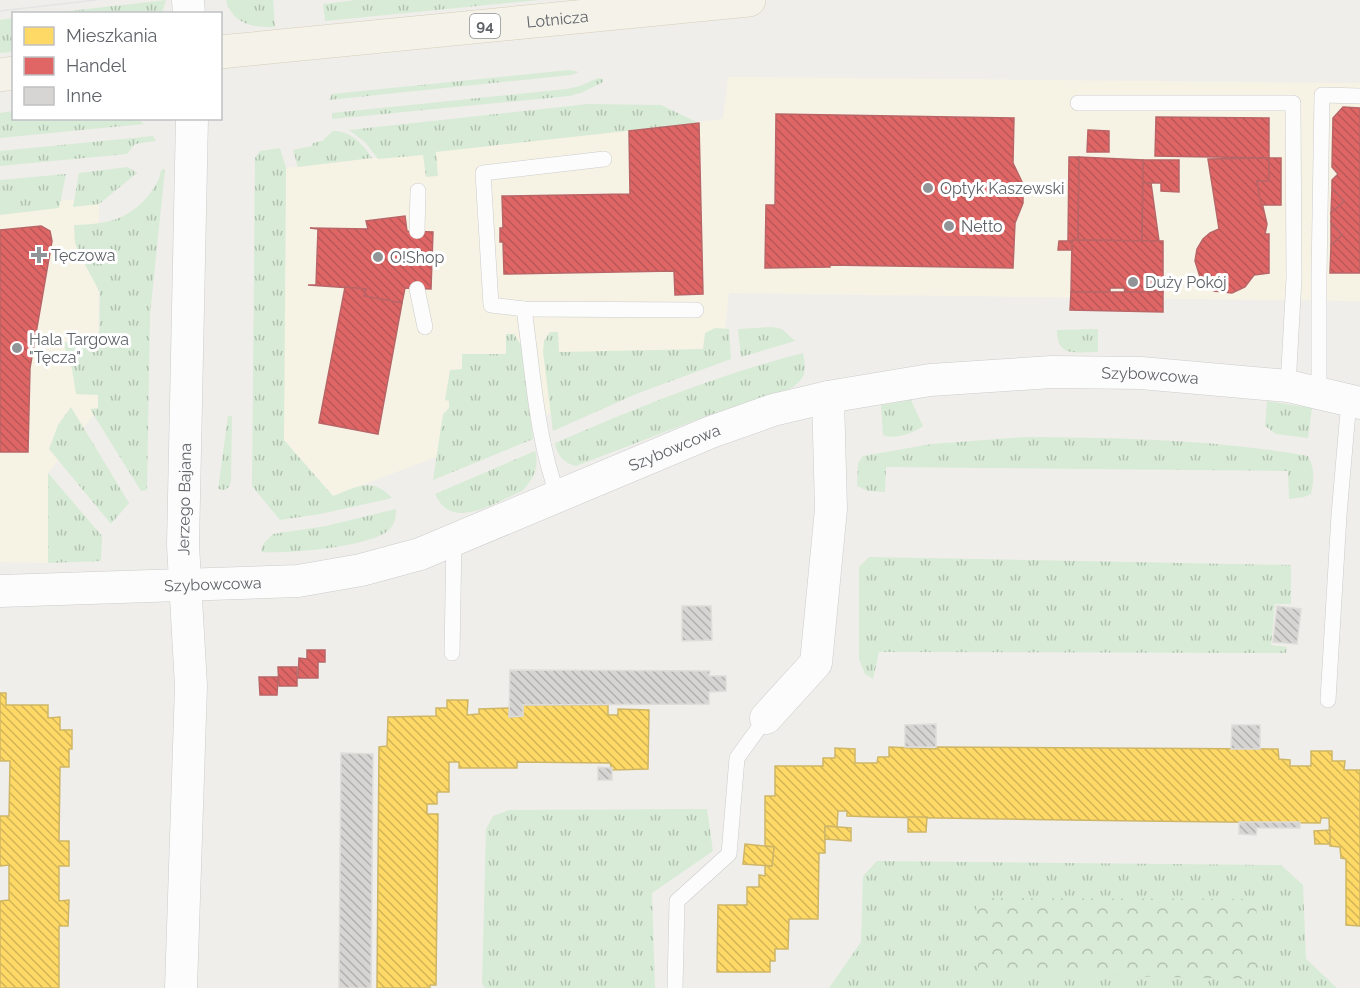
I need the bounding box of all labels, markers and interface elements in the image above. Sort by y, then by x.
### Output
street label: Lotnicza [526,6,589,31]
legend [12,12,222,120]
road number: 94 [470,14,500,38]
text: Mieszkania [66,25,157,46]
text: Handel [66,55,126,76]
text: Inne [66,85,102,106]
place label: Optyk Kaszewski [940,179,1064,198]
marker: Optyk Kaszewski [921,181,935,195]
place label: Netto [961,217,1003,236]
marker: Netto [942,219,956,233]
place label: Tęczowa [51,246,116,265]
marker: Tęczowa [32,248,46,262]
place label: O!Shop [390,248,445,267]
marker: O!Shop [371,250,385,264]
place label: Duży Pokój [1145,273,1227,292]
marker: Duży Pokój [1126,275,1140,289]
place label: Hala Targowa "Tęcza" [29,330,129,367]
marker: Hala Targowa "Tęcza" [10,341,24,355]
street label: Szybowcowa [1101,363,1200,388]
street label: Szybowcowa [626,420,723,475]
street label: Jerzego Bajana [173,443,195,556]
street label: Szybowcowa [164,573,262,595]

